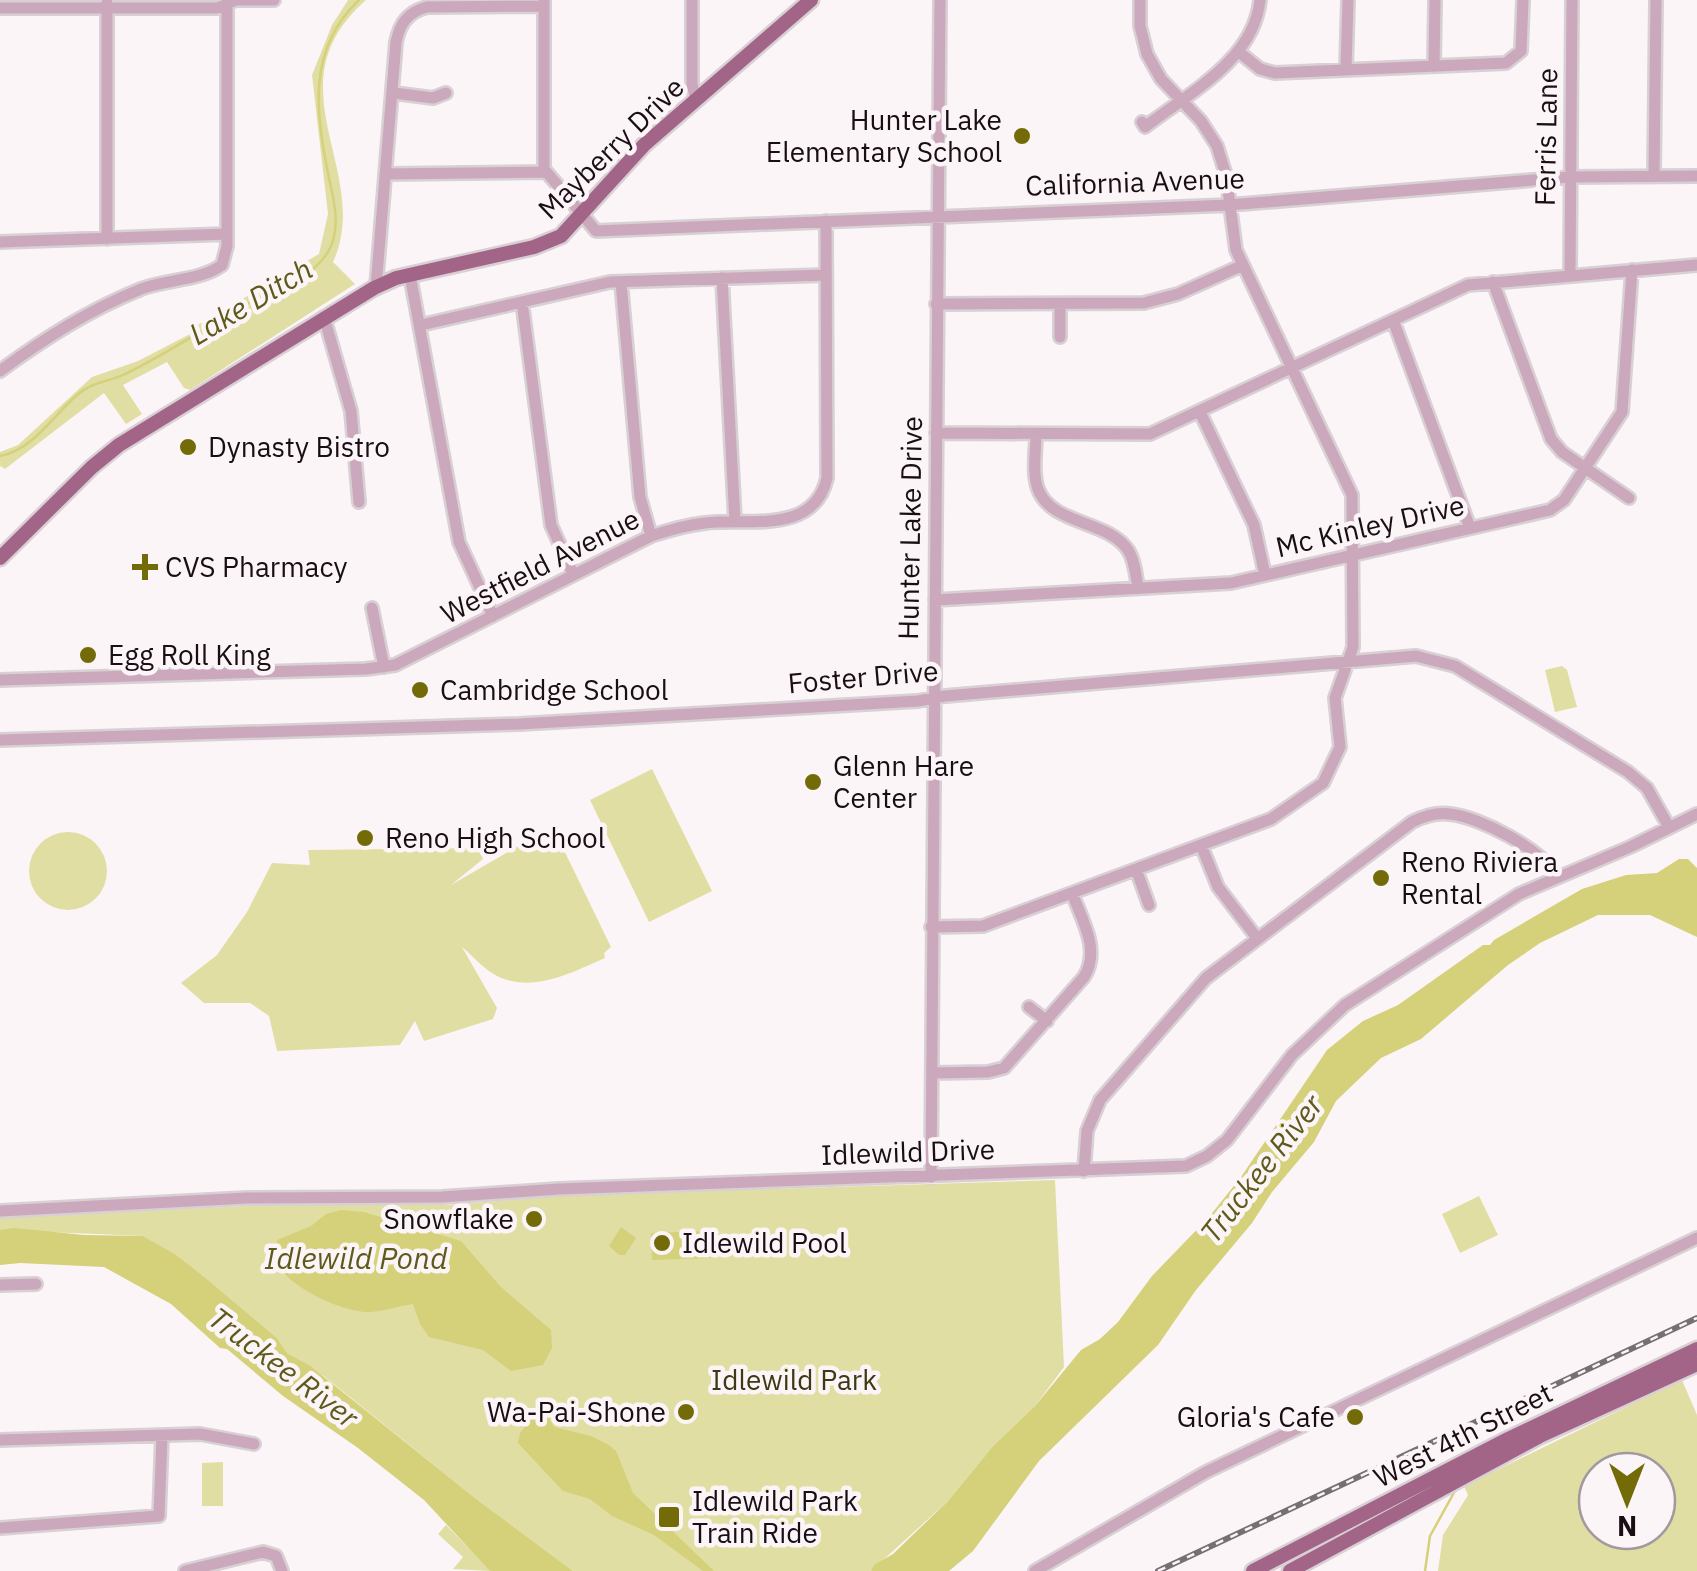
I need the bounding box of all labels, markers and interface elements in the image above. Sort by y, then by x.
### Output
street label: Ferris Lane [1526,67,1565,206]
street label: Mayberry Drive [530,68,692,227]
place label: Hunter Lake Elementary School [766,101,1002,170]
marker: Hunter Lake Elementary School [1011,125,1033,147]
street label: California Avenue [1024,159,1245,204]
water label: Lake Ditch [181,249,319,353]
street label: Hunter Lake Drive [889,416,930,640]
place label: Dynasty Bistro [208,428,390,465]
marker: Dynasty Bistro [177,436,199,458]
street label: Mc Kinley Drive [1272,486,1468,565]
street label: Westfield Avenue [434,500,645,632]
place label: CVS Pharmacy [165,548,348,585]
marker: CVS Pharmacy [134,556,156,578]
place label: Egg Roll King [108,636,271,673]
marker: Egg Roll King [77,644,99,666]
street label: Foster Drive [786,651,940,702]
place label: Cambridge School [440,671,668,708]
marker: Cambridge School [409,679,431,701]
place label: Glenn Hare Center [833,747,974,816]
marker: Glenn Hare Center [802,771,824,793]
place label: Reno High School [385,819,605,856]
marker: Reno High School [354,827,376,849]
place label: Reno Riviera Rental [1401,843,1558,912]
marker: Reno Riviera Rental [1370,867,1392,889]
water label: Truckee River [1191,1085,1332,1250]
street label: Idlewild Drive [820,1130,996,1173]
place label: Snowflake [383,1200,514,1237]
marker: Snowflake [523,1208,545,1230]
place label: Idlewild Pool [682,1224,847,1261]
marker: Idlewild Pool [651,1232,673,1254]
water label: Idlewild Pond [265,1238,448,1277]
water label: Truckee River [201,1298,367,1436]
park label: Idlewild Park [711,1361,877,1398]
street label: West 4th Street [1367,1374,1558,1495]
place label: Wa-Pai-Shone [487,1393,666,1430]
place label: Gloria's Cafe [1177,1398,1335,1435]
marker: Wa-Pai-Shone [675,1401,697,1423]
marker: Gloria's Cafe [1344,1406,1366,1428]
north arrow [1577,1451,1677,1551]
place label: Idlewild Park Train Ride [692,1482,858,1551]
marker: Idlewild Park Train Ride [656,1504,682,1530]
text: N [1617,1508,1637,1545]

